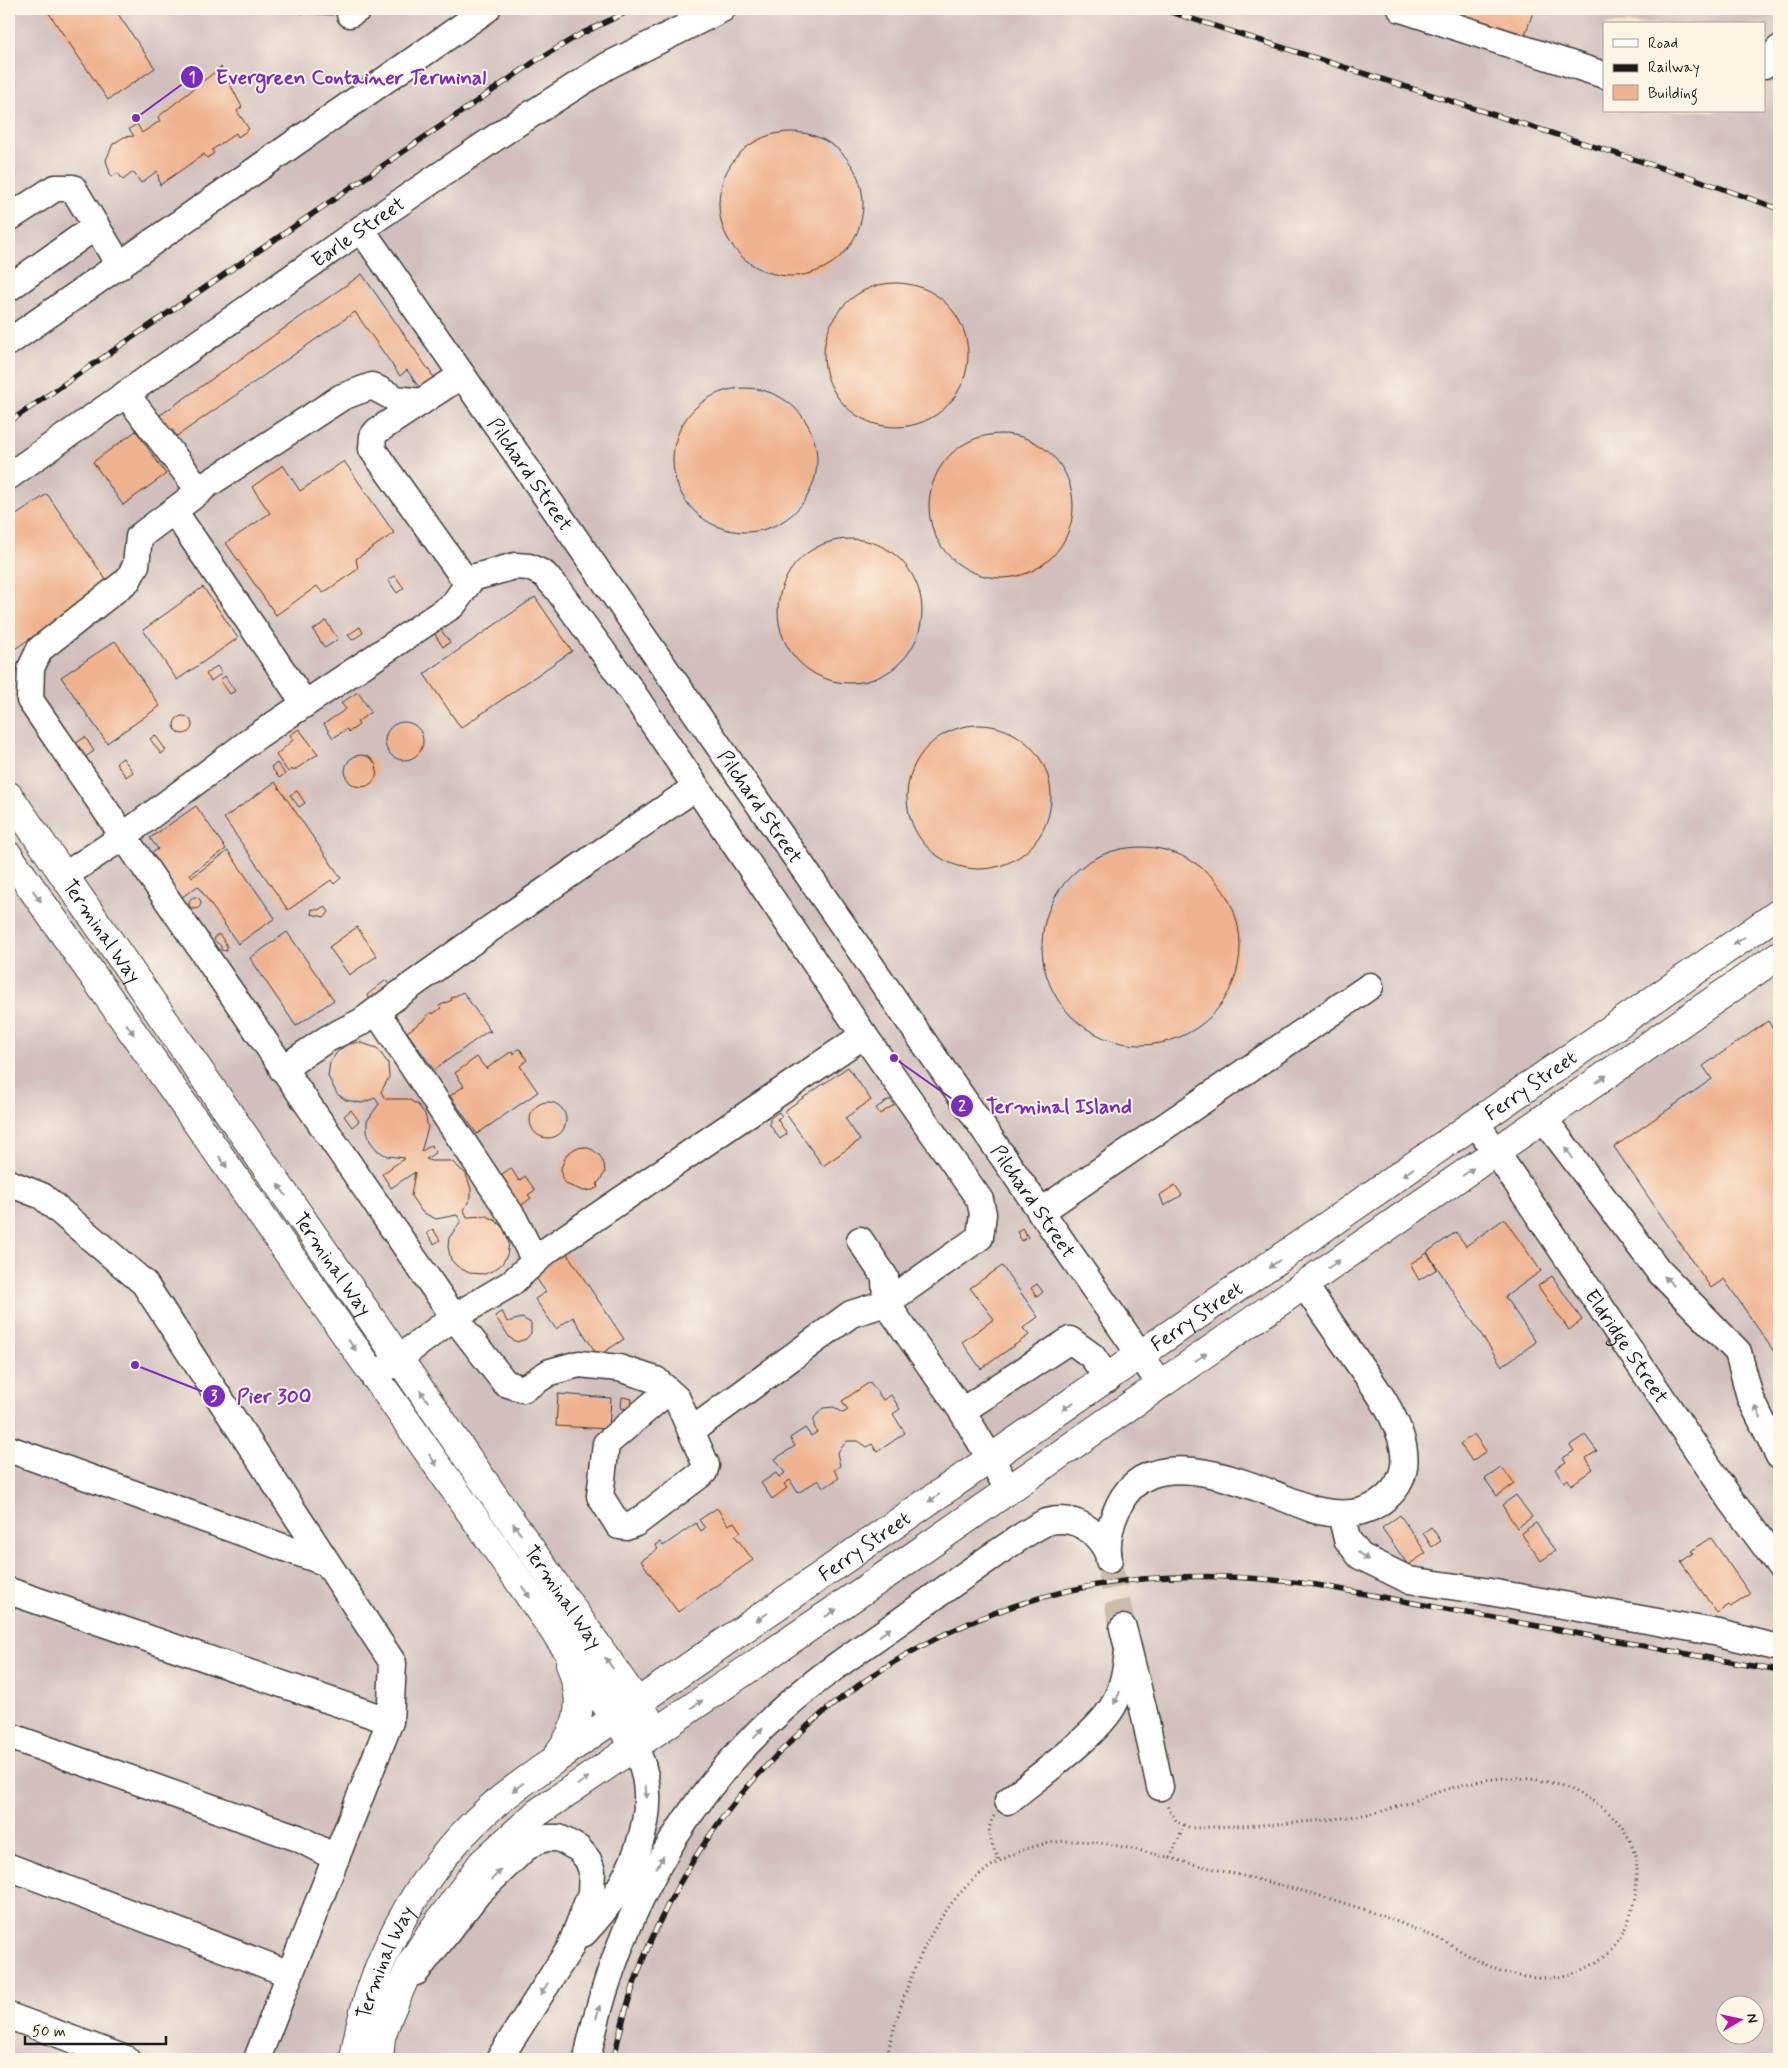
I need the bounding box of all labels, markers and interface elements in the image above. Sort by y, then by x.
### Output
legend [1603,22,1766,112]
text: Road [1648,34,1678,54]
text: Railway [1648,58,1700,78]
callout: Evergreen Container Terminal [179,59,499,95]
text: Evergreen Container Terminal [216,64,486,94]
text: 1 [189,68,195,88]
text: Building [1648,84,1698,105]
street label: Earle Street [307,191,411,275]
street label: Pilchard Street [481,413,578,537]
street label: Pilchard Street [710,745,808,869]
street label: Terminal Way [56,874,147,989]
one-way arrow [32,889,42,903]
one-way arrow [1732,936,1746,946]
one-way arrow [125,1022,135,1036]
street label: Ferry Street [1480,1045,1583,1128]
one-way arrow [1594,1074,1608,1084]
callout: Terminal Island [949,1088,1144,1124]
text: Terminal Island [986,1093,1132,1121]
text: 2 [958,1097,966,1117]
street label: Pilchard Street [984,1140,1081,1264]
one-way arrow [1564,1146,1574,1160]
one-way arrow [218,1155,228,1169]
one-way arrow [1401,1167,1415,1177]
one-way arrow [1461,1167,1475,1177]
one-way arrow [277,1183,287,1197]
street label: Terminal Way [286,1207,377,1322]
one-way arrow [1268,1259,1281,1269]
one-way arrow [1328,1259,1341,1269]
one-way arrow [1664,1275,1676,1287]
street label: Ferry Street [1146,1276,1249,1359]
street label: Eldridge Street [1578,1284,1674,1409]
one-way arrow [347,1338,357,1352]
one-way arrow [1194,1352,1208,1362]
callout: Pier 300 [202,1378,321,1414]
text: Pier 300 [237,1383,311,1411]
text: 3 [211,1387,218,1407]
one-way arrow [419,1389,429,1402]
one-way arrow [1061,1401,1075,1411]
one-way arrow [1753,1405,1761,1419]
one-way arrow [428,1453,438,1466]
one-way arrow [927,1493,941,1503]
street label: Ferry Street [813,1506,916,1588]
one-way arrow [512,1522,522,1536]
street label: Terminal Way [517,1540,608,1655]
one-way arrow [1356,1551,1370,1561]
one-way arrow [521,1586,531,1599]
one-way arrow [824,1608,838,1617]
one-way arrow [755,1612,769,1622]
one-way arrow [878,1627,892,1637]
one-way arrow [604,1656,614,1669]
one-way arrow [1112,1691,1120,1705]
one-way arrow [690,1699,703,1709]
one-way arrow [752,1727,764,1739]
one-way arrow [576,1776,590,1786]
one-way arrow [511,1782,525,1792]
one-way arrow [642,1785,650,1801]
one-way arrow [655,1856,664,1869]
one-way arrow [490,1870,502,1882]
street label: Terminal Way [351,1901,422,2022]
one-way arrow [540,1982,549,1996]
north arrow [1716,1996,1766,2046]
one-way arrow [594,2004,602,2019]
text: N [1742,2012,1761,2024]
scale bar [25,2013,166,2045]
text: 50 m [32,2022,66,2042]

